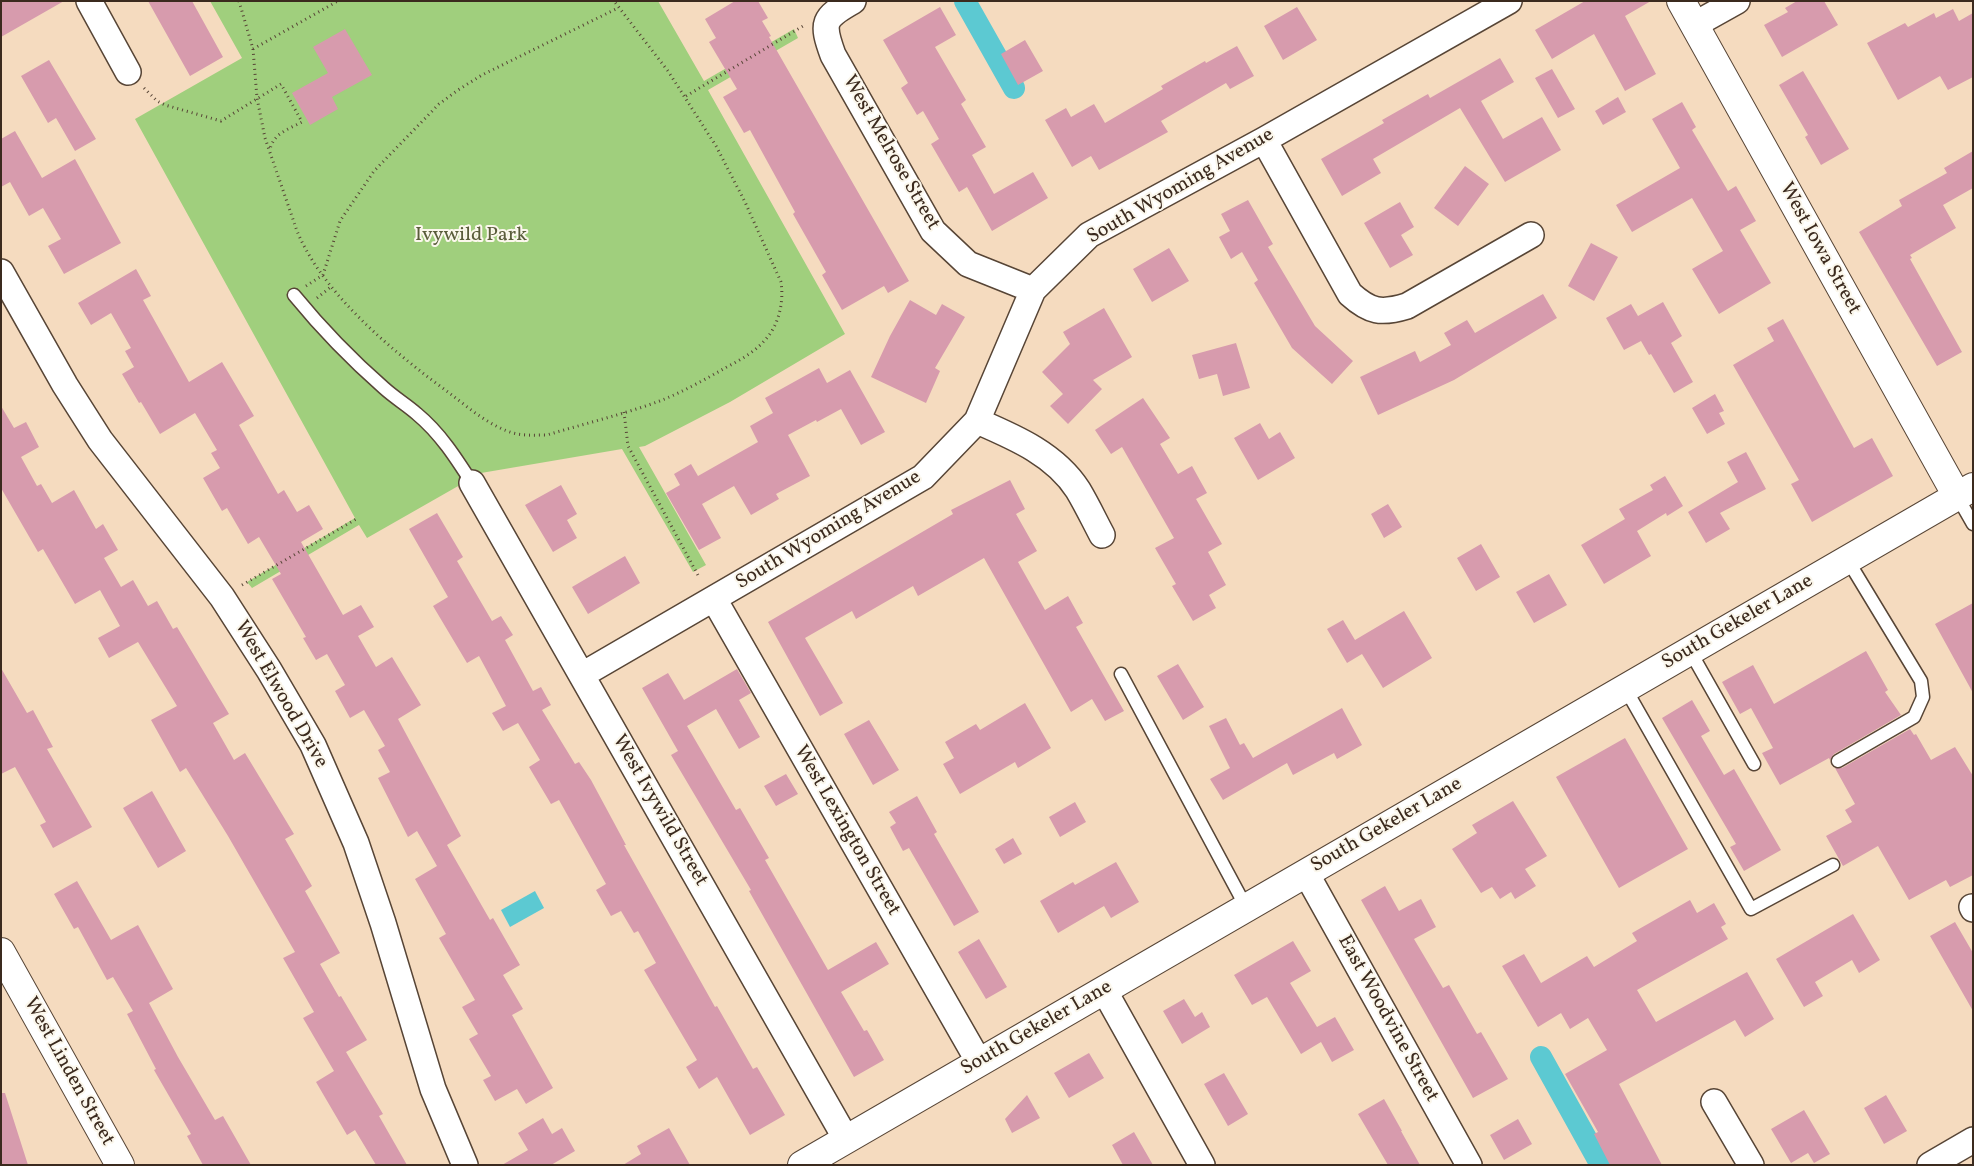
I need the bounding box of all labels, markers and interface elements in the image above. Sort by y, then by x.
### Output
street label: West Melrose Street [836,71,944,235]
street label: South Wyoming Avenue [1083,124,1279,250]
street label: West Iowa Street [1773,179,1865,319]
park label: Ivywild Park [415,224,527,248]
street label: South Wyoming Avenue [732,466,926,596]
street label: South Gekeler Lane [1658,570,1818,676]
street label: West Elwood Drive [228,617,332,773]
street label: West Ivywild Street [606,731,712,891]
street label: West Lexington Street [787,742,905,920]
street label: South Gekeler Lane [1307,773,1467,879]
street label: East Woodvine Street [1331,931,1443,1107]
street label: South Gekeler Lane [957,976,1117,1082]
street label: West Linden Street [17,994,119,1150]

